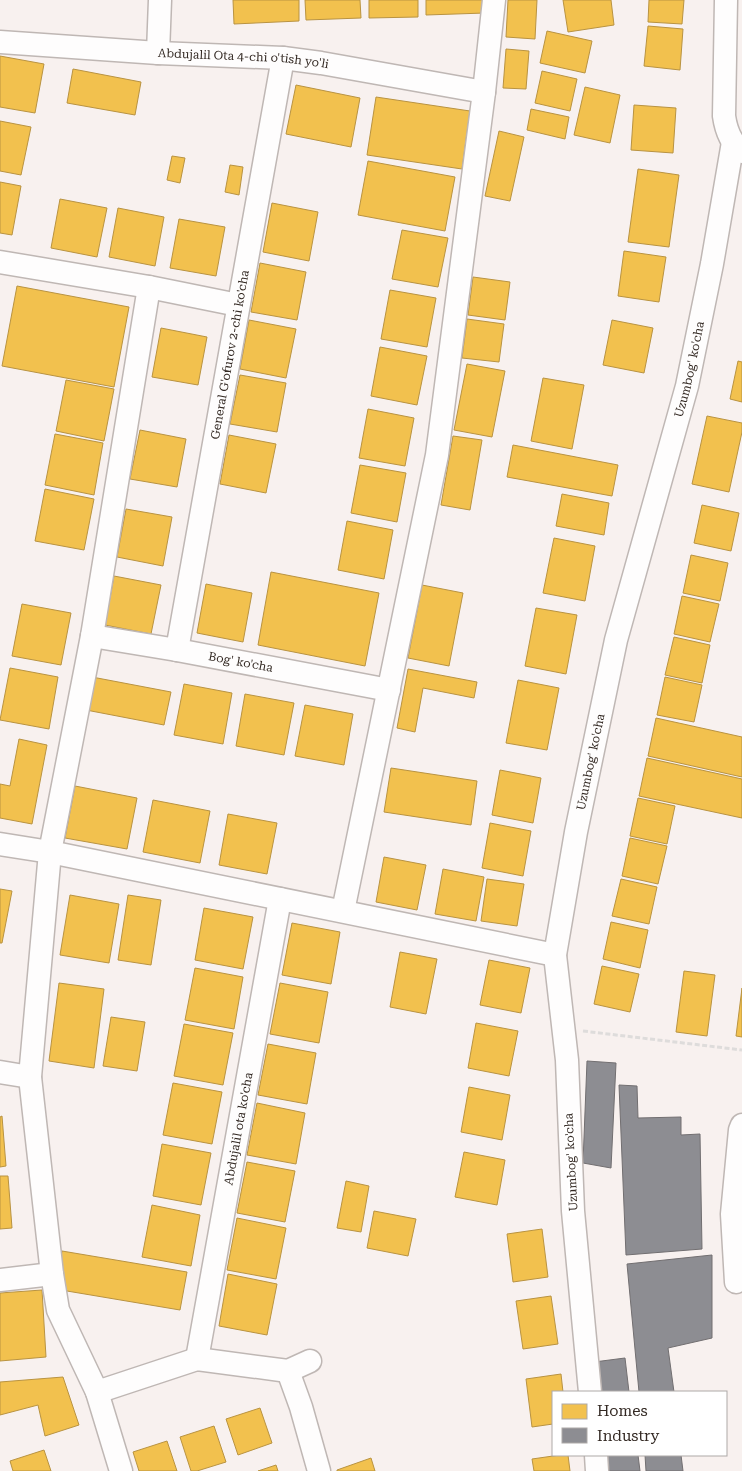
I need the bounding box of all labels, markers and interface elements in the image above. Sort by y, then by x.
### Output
street label: Abdujalil Ota 4-chi o'tish yo'li [158,46,330,71]
street label: General G'ofurov 2-chi ko'cha [208,268,252,441]
street label: Uzumbog' ko'cha [672,319,707,419]
street label: Bog' ko'cha [207,649,275,675]
street label: Uzumbog' ko'cha [574,712,608,811]
street label: Abdujalil ota ko'cha [222,1071,256,1186]
street label: Uzumbog' ko'cha [561,1112,581,1211]
legend [552,1391,727,1456]
text: Homes [597,1402,648,1420]
text: Industry [597,1427,659,1445]

